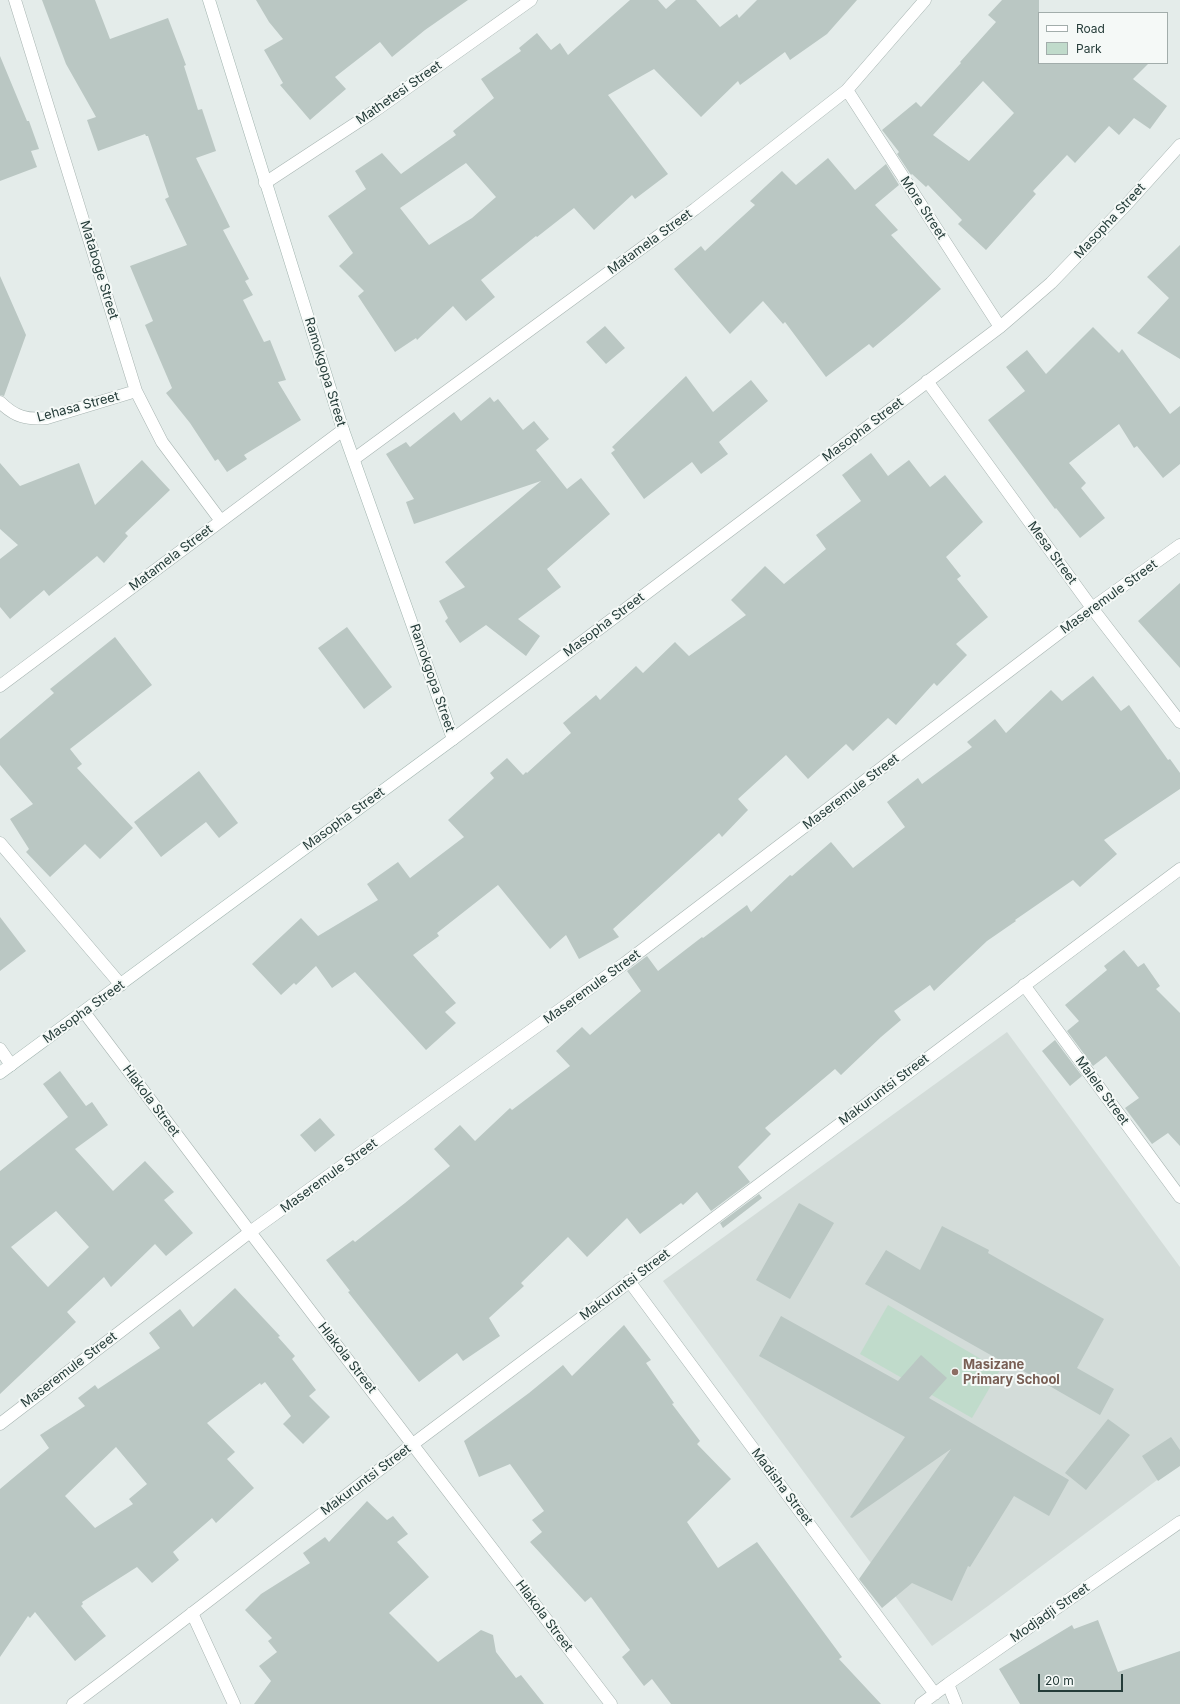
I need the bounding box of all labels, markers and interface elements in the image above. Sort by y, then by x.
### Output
legend [1038,12,1168,64]
text: Road [1076,21,1105,36]
text: Park [1076,41,1102,56]
street label: Mathetesi Street [353,58,445,128]
street label: More Street [897,174,949,242]
street label: Masopha Street [1071,180,1149,262]
street label: Matamela Street [605,206,695,278]
street label: Mataboge Street [77,219,121,321]
street label: Ramokgopa Street [301,316,349,428]
street label: Lehasa Street [35,389,121,425]
street label: Masopha Street [820,395,906,465]
street label: Mesa Street [1024,519,1080,587]
street label: Matamela Street [126,522,216,594]
street label: Maseremule Street [1058,557,1160,637]
street label: Masopha Street [561,590,647,660]
street label: Ramokgopa Street [406,622,458,734]
street label: Maseremule Street [800,751,902,833]
street label: Masopha Street [300,784,388,854]
street label: Maseremule Street [541,947,643,1027]
street label: Masopha Street [40,977,128,1047]
street label: Makuruntsi Street [836,1051,932,1129]
street label: Malele Street [1072,1054,1132,1128]
street label: Hlakola Street [119,1062,183,1140]
street label: Maseremule Street [278,1136,380,1216]
street label: Makuruntsi Street [577,1246,673,1324]
street label: Hlakola Street [315,1319,379,1397]
street label: Maseremule Street [18,1329,120,1411]
place label: Masizane Primary School [963,1357,1060,1388]
marker: Masizane Primary School [950,1367,960,1377]
street label: Makuruntsi Street [318,1441,414,1519]
street label: Madisha Street [748,1445,816,1529]
street label: Hlakola Street [512,1577,576,1655]
street label: Modjadji Street [1008,1580,1092,1646]
scale bar [1040,1666,1125,1692]
text: 20 m [1045,1673,1074,1688]

